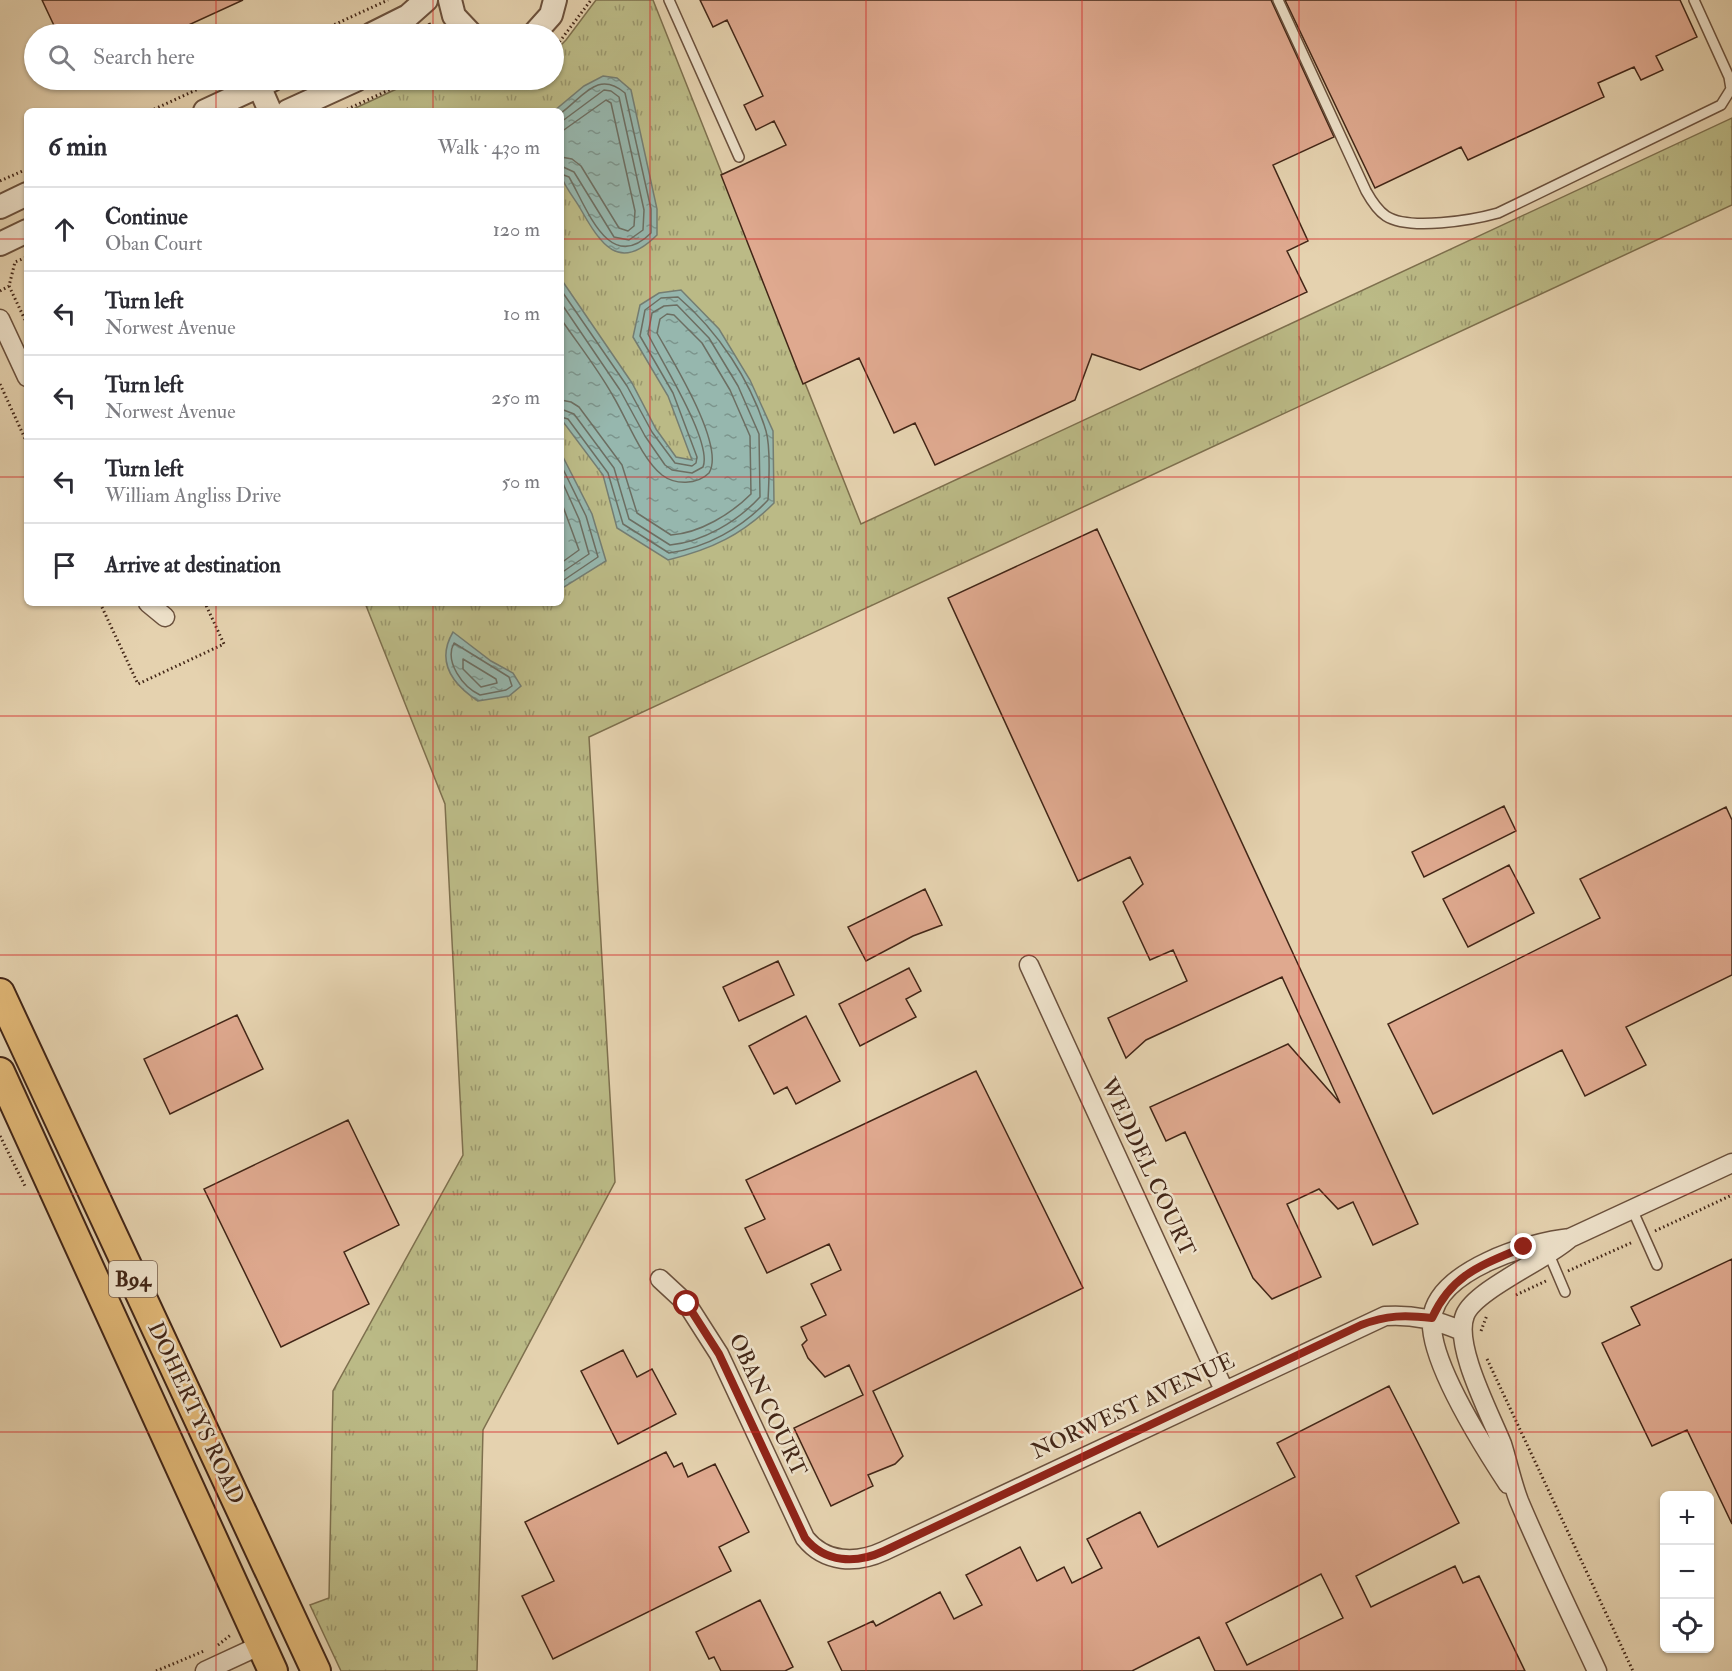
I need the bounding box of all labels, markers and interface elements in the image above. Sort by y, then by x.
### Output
search box [24,24,564,90]
icon: search [45,41,78,74]
text: Search here [93,43,195,71]
text: 6 min [48,131,107,163]
text: Walk · 430 m [438,135,540,160]
text: Continue [105,203,188,231]
icon: ahead [48,213,81,246]
text: 120 m [493,217,540,242]
text: Oban Court [105,231,202,256]
text: Turn left [105,287,184,315]
icon: left [48,297,81,330]
text: 10 m [503,301,540,326]
text: Norwest Avenue [105,315,236,340]
text: Turn left [105,371,184,399]
icon: left [48,381,81,414]
text: 250 m [491,385,540,410]
text: Norwest Avenue [105,399,236,424]
text: Turn left [105,455,184,483]
icon: left [48,465,81,498]
text: 50 m [501,469,540,494]
text: William Angliss Drive [105,483,281,508]
icon: arrive [48,549,81,582]
text: Arrive at destination [105,551,281,579]
street label: WEDDEL COURT [1094,1072,1202,1261]
route end [1510,1233,1536,1259]
road number: B94 [109,1261,157,1297]
route start [673,1290,699,1316]
street label: DOHERTYS ROAD [141,1317,251,1509]
street label: OBAN COURT [723,1329,814,1481]
street label: NORWEST AVENUE [1027,1347,1239,1465]
map controls [1660,1491,1714,1653]
button: + [1660,1491,1714,1545]
button: − [1660,1545,1714,1599]
button: locate [1660,1599,1714,1653]

